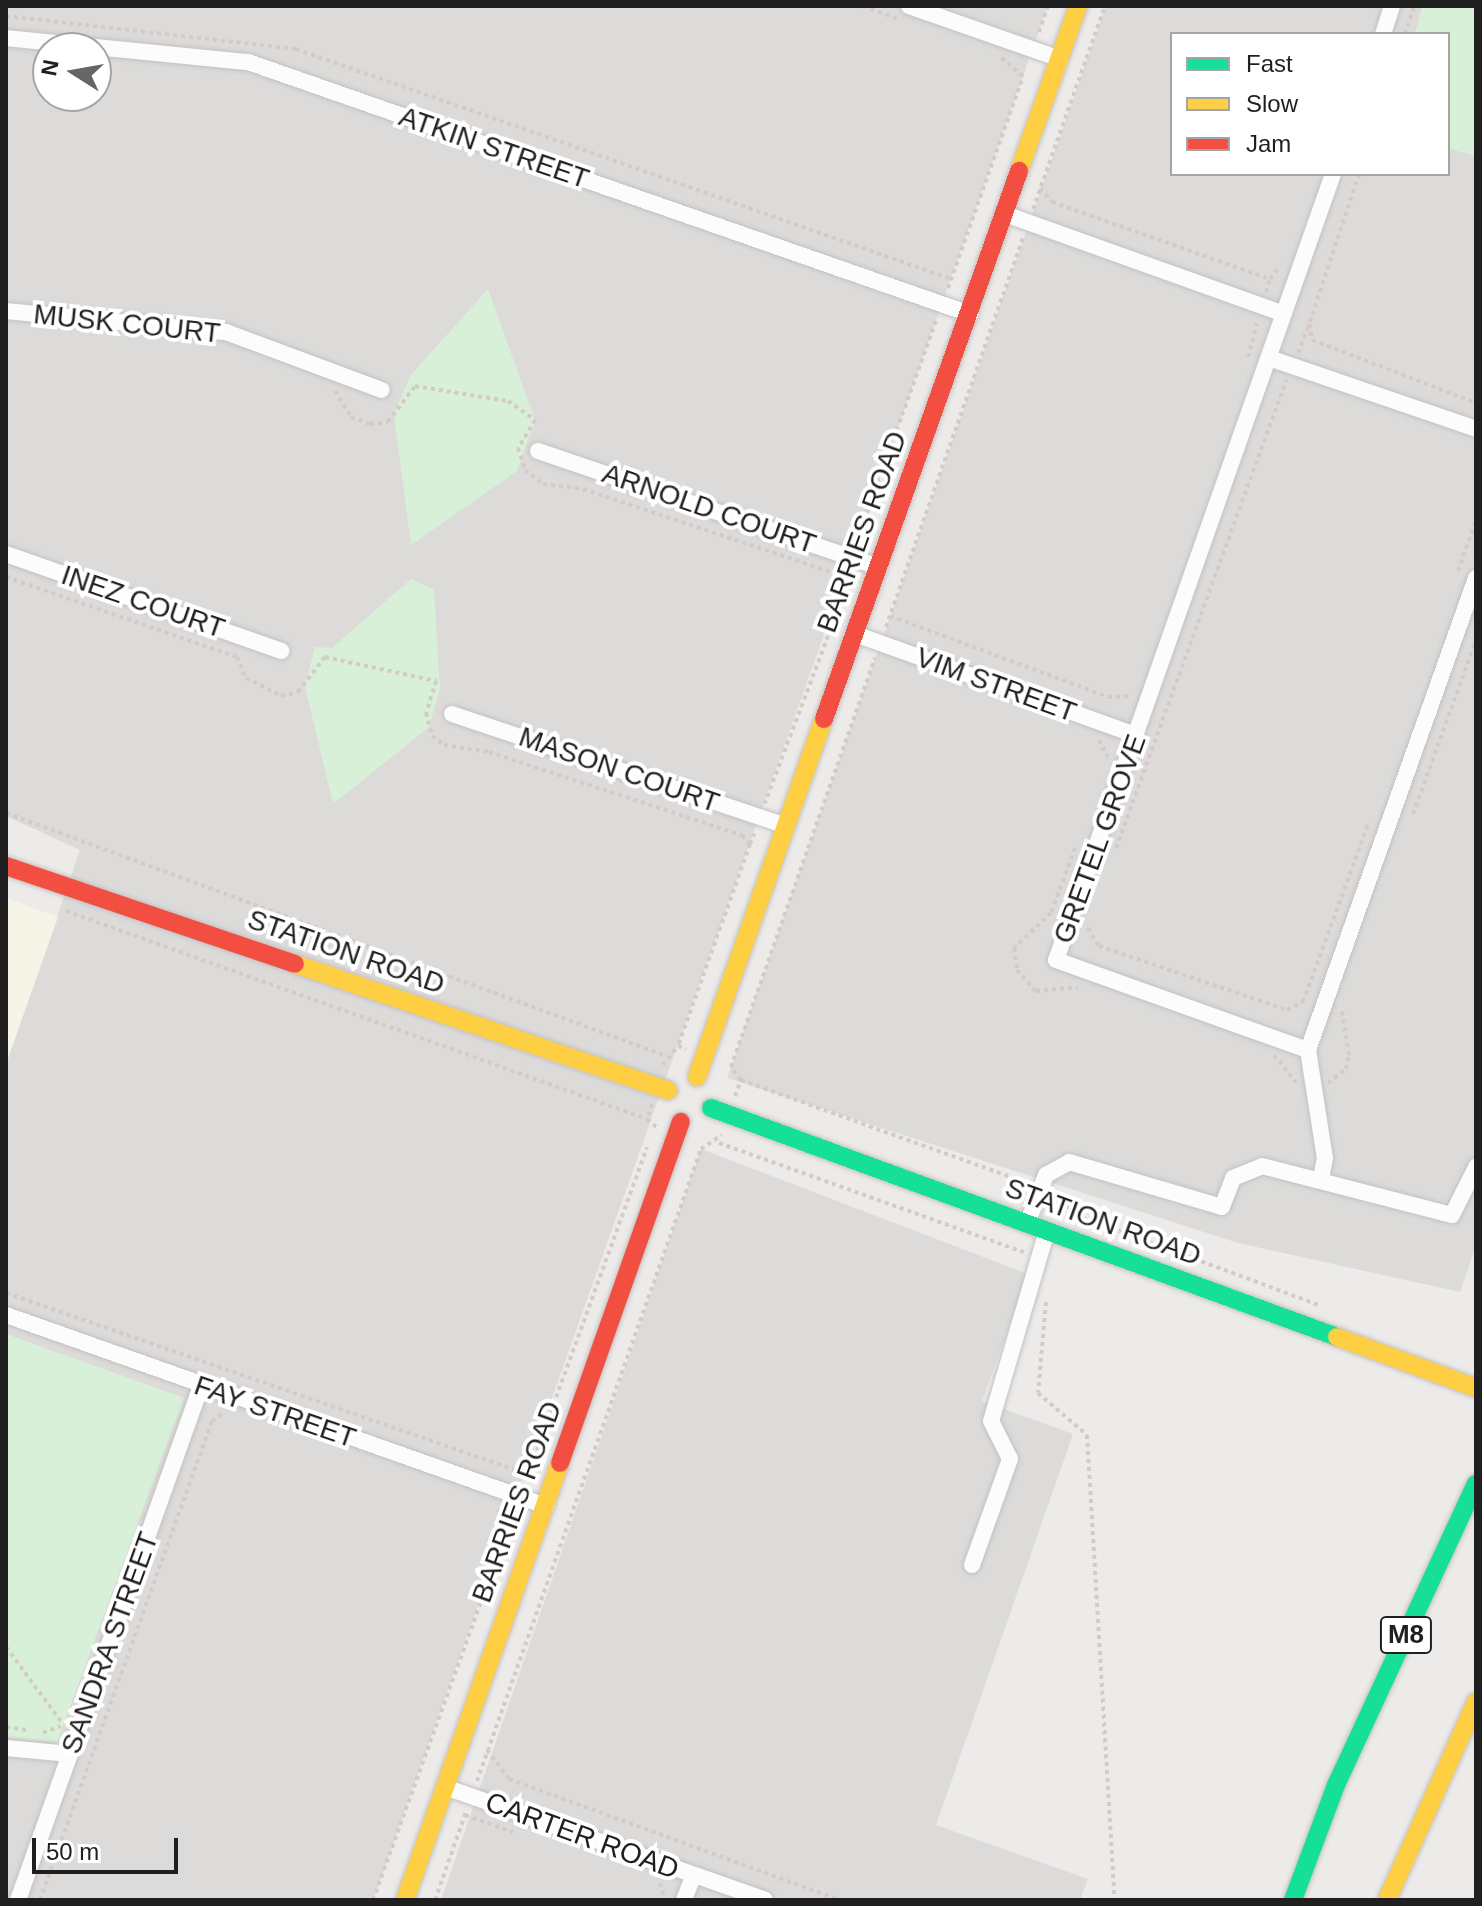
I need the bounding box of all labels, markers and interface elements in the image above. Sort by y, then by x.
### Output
north arrow [32,32,112,112]
legend [1170,32,1450,176]
text: Fast [1246,50,1293,77]
text: N [36,58,64,78]
text: Slow [1246,90,1298,117]
street label: ATKIN STREET [395,100,593,196]
text: Jam [1246,130,1291,157]
street label: MUSK COURT [32,297,222,351]
street label: BARRIES ROAD [810,427,914,637]
street label: ARNOLD COURT [598,457,820,561]
street label: INEZ COURT [57,558,229,646]
street label: VIM STREET [911,640,1081,730]
street label: MASON COURT [514,720,724,820]
street label: GRETEL GROVE [1046,729,1154,949]
street label: STATION ROAD [243,903,449,1001]
street label: STATION ROAD [1001,1171,1205,1273]
street label: FAY STREET [190,1369,360,1455]
street label: BARRIES ROAD [465,1397,569,1607]
street label: SANDRA STREET [54,1527,166,1759]
road number: M8 [1378,1613,1434,1657]
street label: CARTER ROAD [481,1785,683,1887]
scale bar [36,1822,182,1872]
text: 50 m [46,1838,99,1865]

